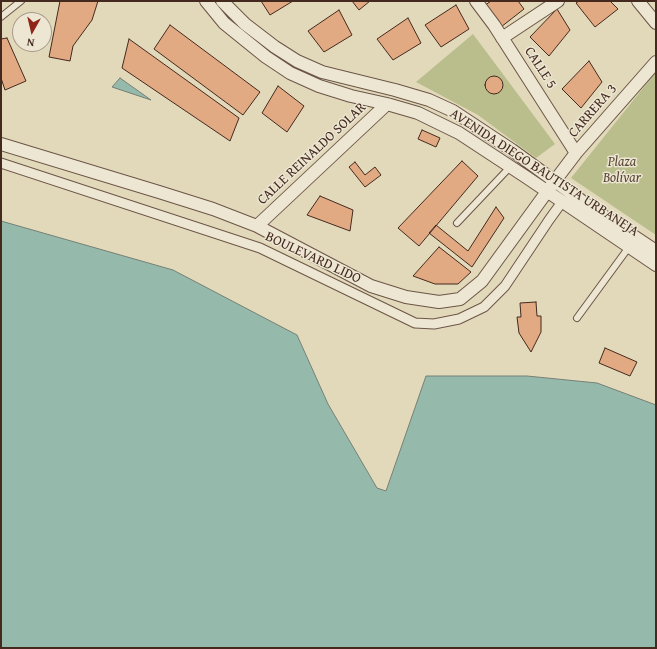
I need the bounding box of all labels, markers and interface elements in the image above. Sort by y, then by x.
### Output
north arrow [12,12,52,52]
text: N [26,34,35,51]
street label: CALLE 5 [520,44,560,92]
street label: CARRERA 3 [565,81,621,141]
street label: CALLE REINALDO SOLAR [254,99,370,209]
street label: AVENIDA DIEGO BAUTISTA URBANEJA [446,105,642,241]
park label: Plaza Bolívar [603,154,641,186]
street label: BOULEVARD LIDO [262,228,364,288]

